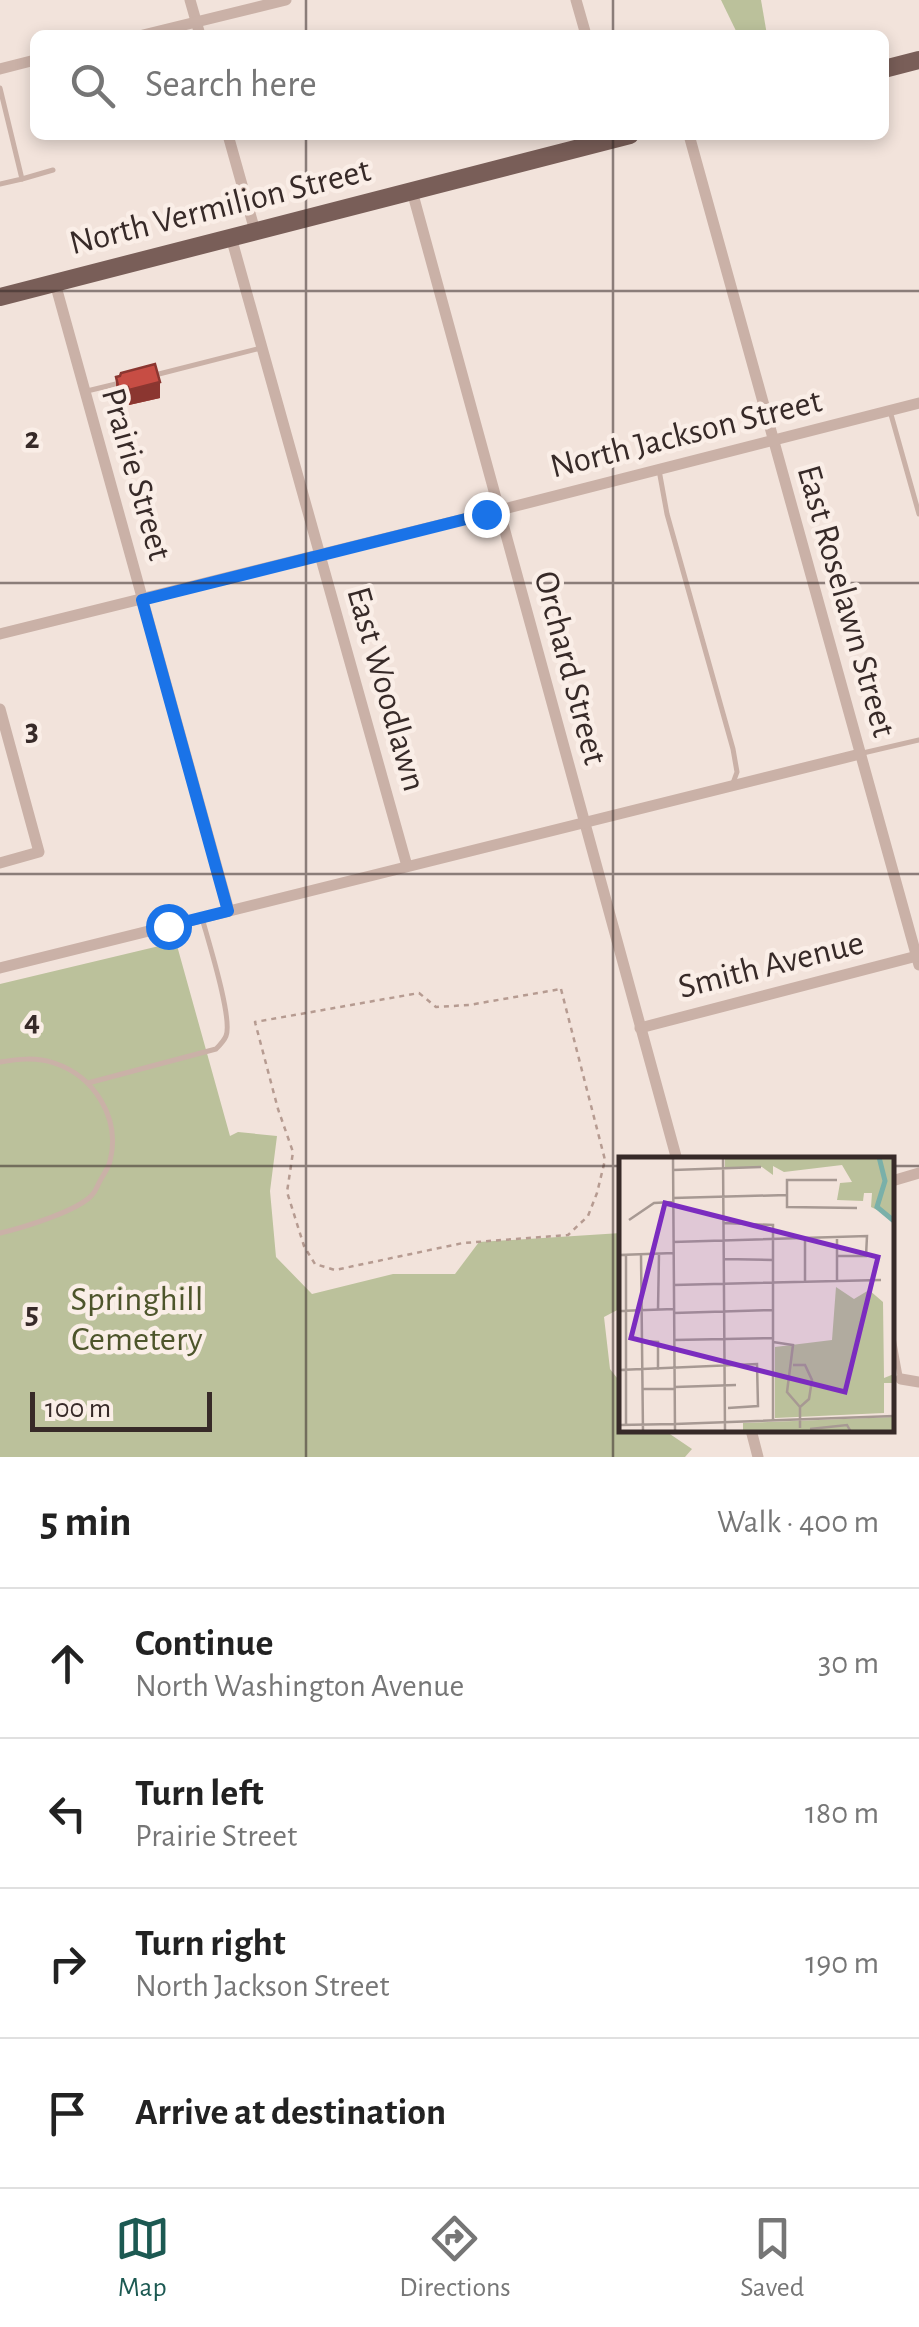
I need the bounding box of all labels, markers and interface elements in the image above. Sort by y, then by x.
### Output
search box [30,30,889,140]
icon: search [65,58,120,113]
text: Search here [145,66,317,104]
street label: North Vermilion Street [66,153,374,261]
street label: North Jackson Street [547,383,825,485]
street label: Prairie Street [95,384,177,564]
text: 2 [24,422,40,454]
street label: East Roselawn Street [790,461,902,741]
route end [464,492,510,538]
street label: Orchard Street [527,568,613,768]
street label: East Woodlawn [340,583,432,795]
text: 3 [25,714,39,746]
route start [146,904,192,950]
street label: Smith Avenue [675,925,867,1005]
text: 4 [24,1005,40,1037]
inset map [619,1157,894,1432]
park label: Springhill Cemetery [71,1282,203,1357]
text: 5 [25,1297,39,1329]
scale bar [30,1387,212,1432]
text: 100 m [45,1395,111,1423]
text: 5 min [40,1501,132,1543]
text: Walk · 400 m [717,1506,879,1538]
text: Continue [135,1625,273,1663]
icon: ahead [40,1636,95,1691]
text: 30 m [818,1647,879,1679]
text: North Washington Avenue [135,1670,464,1702]
text: Turn left [135,1775,263,1813]
icon: left [40,1786,95,1841]
text: 180 m [805,1797,879,1829]
text: Prairie Street [135,1820,297,1852]
text: Turn right [135,1925,285,1963]
icon: right [40,1936,95,1991]
text: 190 m [805,1947,879,1979]
text: North Jackson Street [135,1970,389,2002]
icon: arrive [40,2086,95,2141]
text: Arrive at destination [135,2094,446,2132]
tab: Map [115,2211,170,2305]
tab: Directions [399,2211,511,2305]
tab: Saved [740,2211,804,2305]

